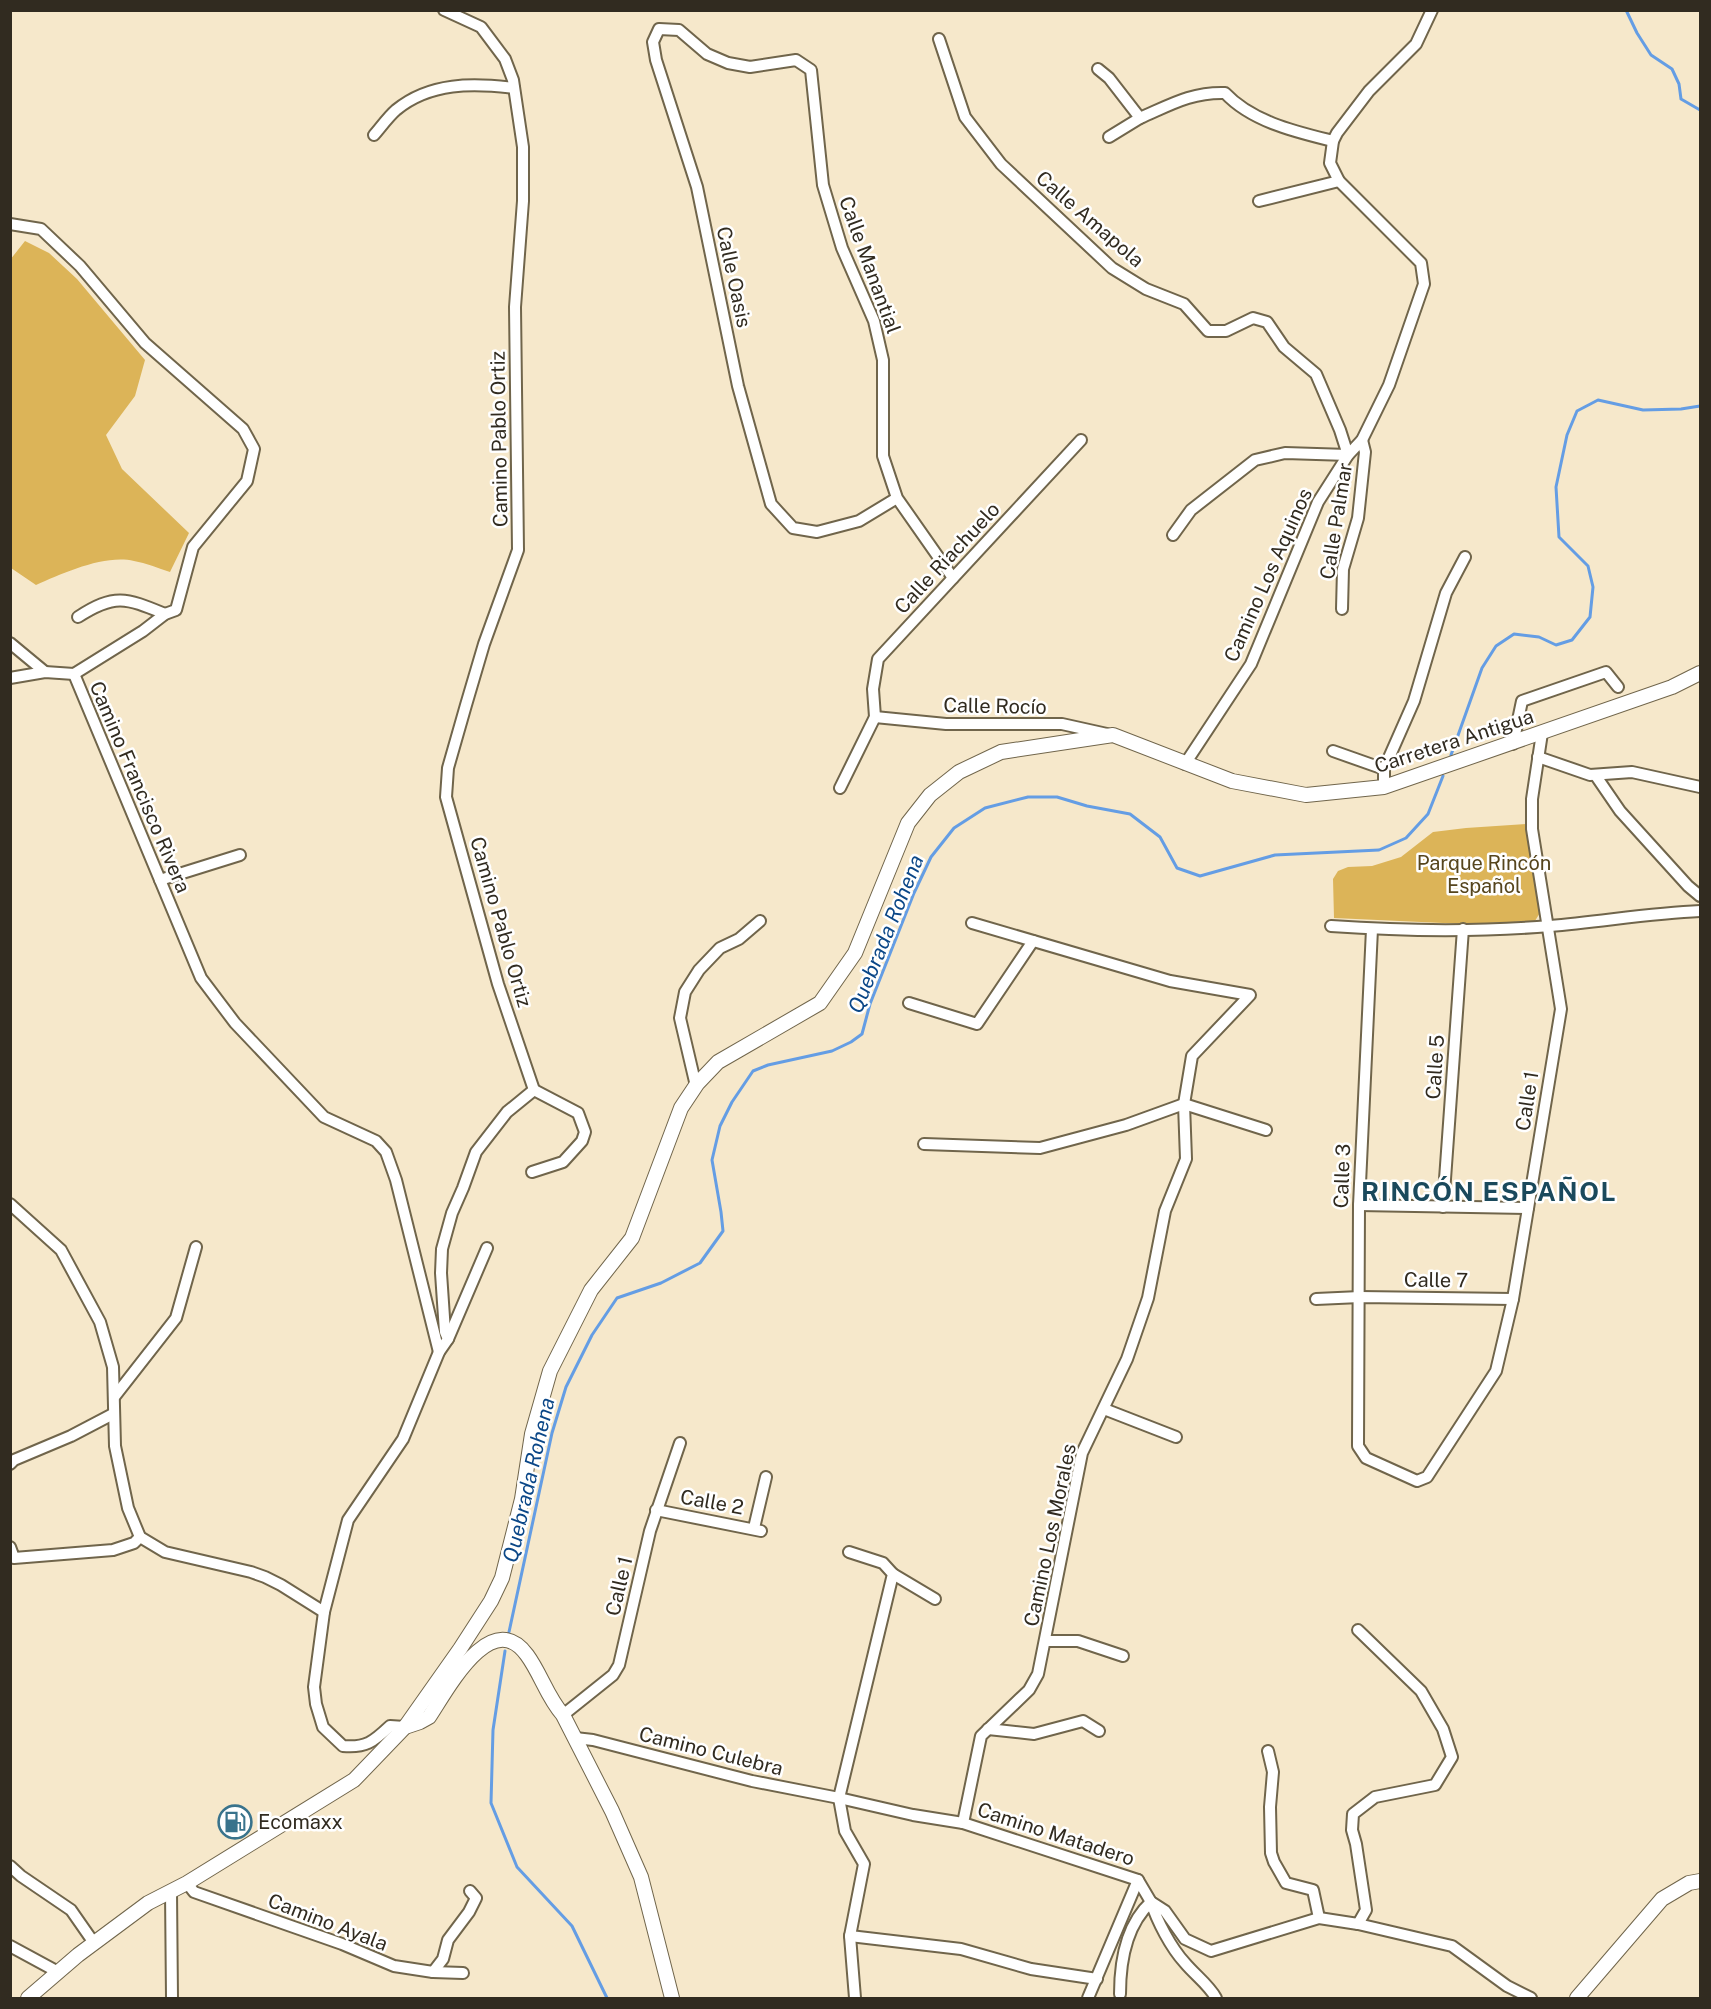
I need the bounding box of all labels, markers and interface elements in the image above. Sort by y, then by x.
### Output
street label: Calle Amapola [1031,166,1149,272]
street label: Calle Manantial [834,193,906,337]
street label: Calle Oasis [712,224,756,330]
street label: Camino Pablo Ortiz [485,351,513,527]
street label: Calle Palmar [1315,461,1357,581]
street label: Camino Los Aquinos [1219,484,1317,666]
street label: Calle Riachuelo [889,497,1005,619]
street label: Camino Francisco Rivera [85,678,195,896]
street label: Calle Rocío [943,693,1047,719]
street label: Carretera Antigua [1371,704,1537,778]
street label: Camino Pablo Ortiz [465,834,537,1010]
water label: Quebrada Rohena [842,851,929,1017]
park label: Parque Rincón Español [1417,851,1551,898]
street label: Calle 5 [1421,1034,1449,1100]
street label: Calle 1 [1510,1069,1544,1133]
street label: Calle 3 [1329,1143,1355,1209]
district label: RINCÓN ESPAÑOL [1361,1176,1617,1207]
street label: Calle 7 [1404,1267,1468,1293]
water label: Quebrada Rohena [497,1395,560,1565]
street label: Camino Los Morales [1019,1441,1081,1629]
street label: Calle 2 [678,1485,746,1519]
street label: Calle 1 [601,1554,637,1618]
street label: Camino Culebra [637,1722,785,1780]
street label: Camino Matadero [974,1797,1138,1871]
fuel station icon: Ecomaxx [217,1804,253,1840]
place label: Ecomaxx [258,1810,343,1834]
street label: Camino Ayala [265,1888,391,1956]

